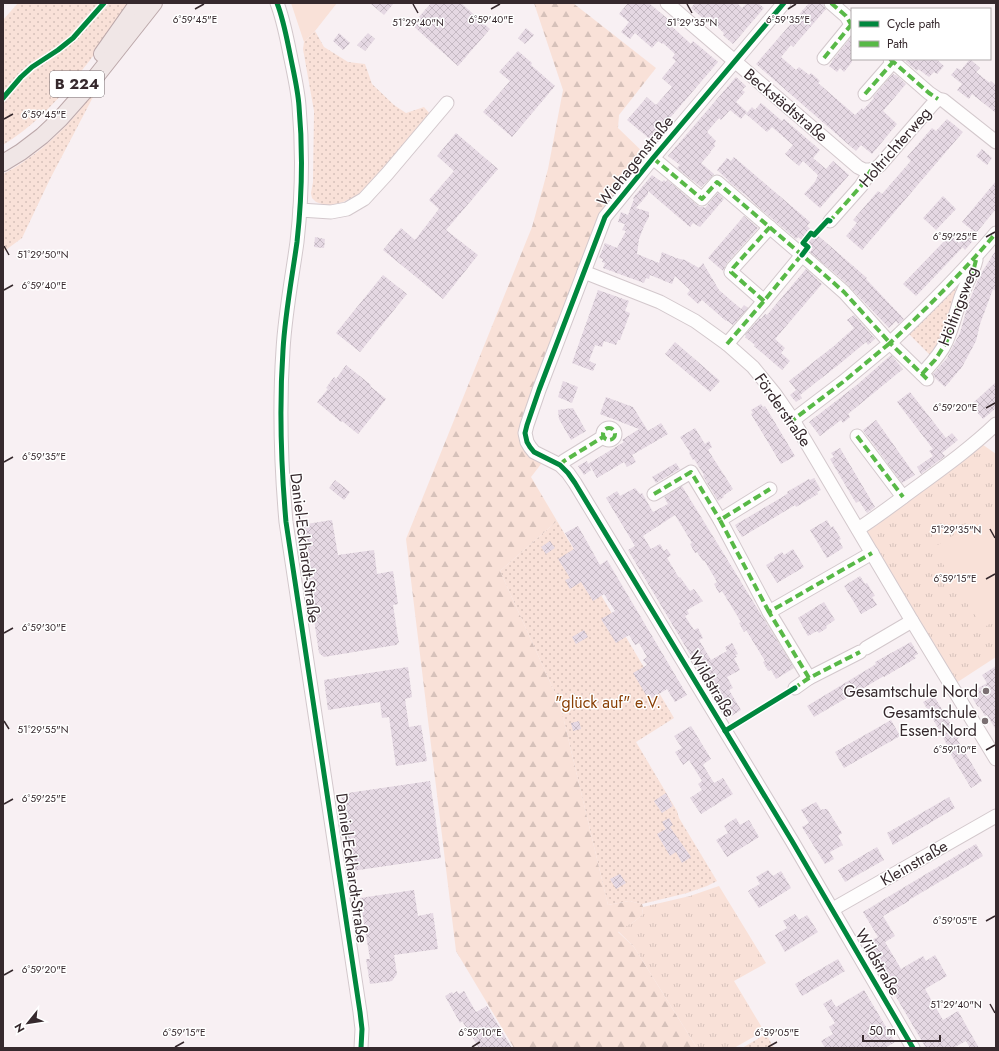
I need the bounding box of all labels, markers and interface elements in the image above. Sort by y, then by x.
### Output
legend [851,8,991,60]
text: 6°59'45"E [173,12,217,27]
text: 6°59'40"E [469,12,513,27]
text: 6°59'35"E [766,12,810,27]
text: 51°29'40"N [392,15,444,30]
text: 51°29'35"N [667,15,717,30]
text: Cycle path [887,15,940,33]
text: Path [887,35,908,53]
street label: Beckstädtstraße [739,63,833,147]
road number: B 224 [50,71,104,97]
street label: Holtrichterweg [854,102,936,192]
text: 6°59'45"E [22,107,66,122]
street label: Wiehagenstraße [591,111,679,211]
text: 6°59'25"E [933,229,977,244]
text: 51°29'50"N [17,247,69,262]
street label: Höltingsweg [932,263,984,349]
text: 6°59'40"E [22,278,66,293]
street label: Förderstraße [749,368,817,452]
text: 6°59'20"E [933,400,977,415]
text: 6°59'35"E [22,449,66,464]
street label: Daniel-Eckhardt-Straße [284,472,326,624]
text: 51°29'35"N [931,522,981,537]
text: 6°59'15"E [933,571,977,586]
text: 6°59'30"E [22,620,66,635]
street label: Wildstraße [683,647,741,721]
place label: Gesamtschule Nord [844,680,978,703]
marker: Gesamtschule Nord [981,686,991,696]
park label: "glück auf" e.V. [555,691,661,714]
place label: Gesamtschule Essen-Nord [883,701,977,742]
marker: Gesamtschule Essen-Nord [980,716,990,726]
text: 51°29'55"N [18,722,68,737]
text: 6°59'10"E [933,742,977,757]
text: 6°59'25"E [22,791,66,806]
street label: Daniel-Eckhardt-Straße [330,792,374,944]
street label: Kleinstraße [876,834,952,892]
text: 6°59'05"E [933,913,977,928]
street label: Wildstraße [850,924,906,1000]
text: 6°59'20"E [22,962,66,977]
text: 51°29'40"N [930,997,982,1012]
north arrow [8,1003,48,1043]
scale bar [863,1017,940,1043]
text: N [10,1020,28,1036]
text: 50 m [869,1022,896,1040]
text: 6°59'15"E [162,1025,206,1040]
text: 6°59'10"E [458,1025,502,1040]
text: 6°59'05"E [755,1025,799,1040]

